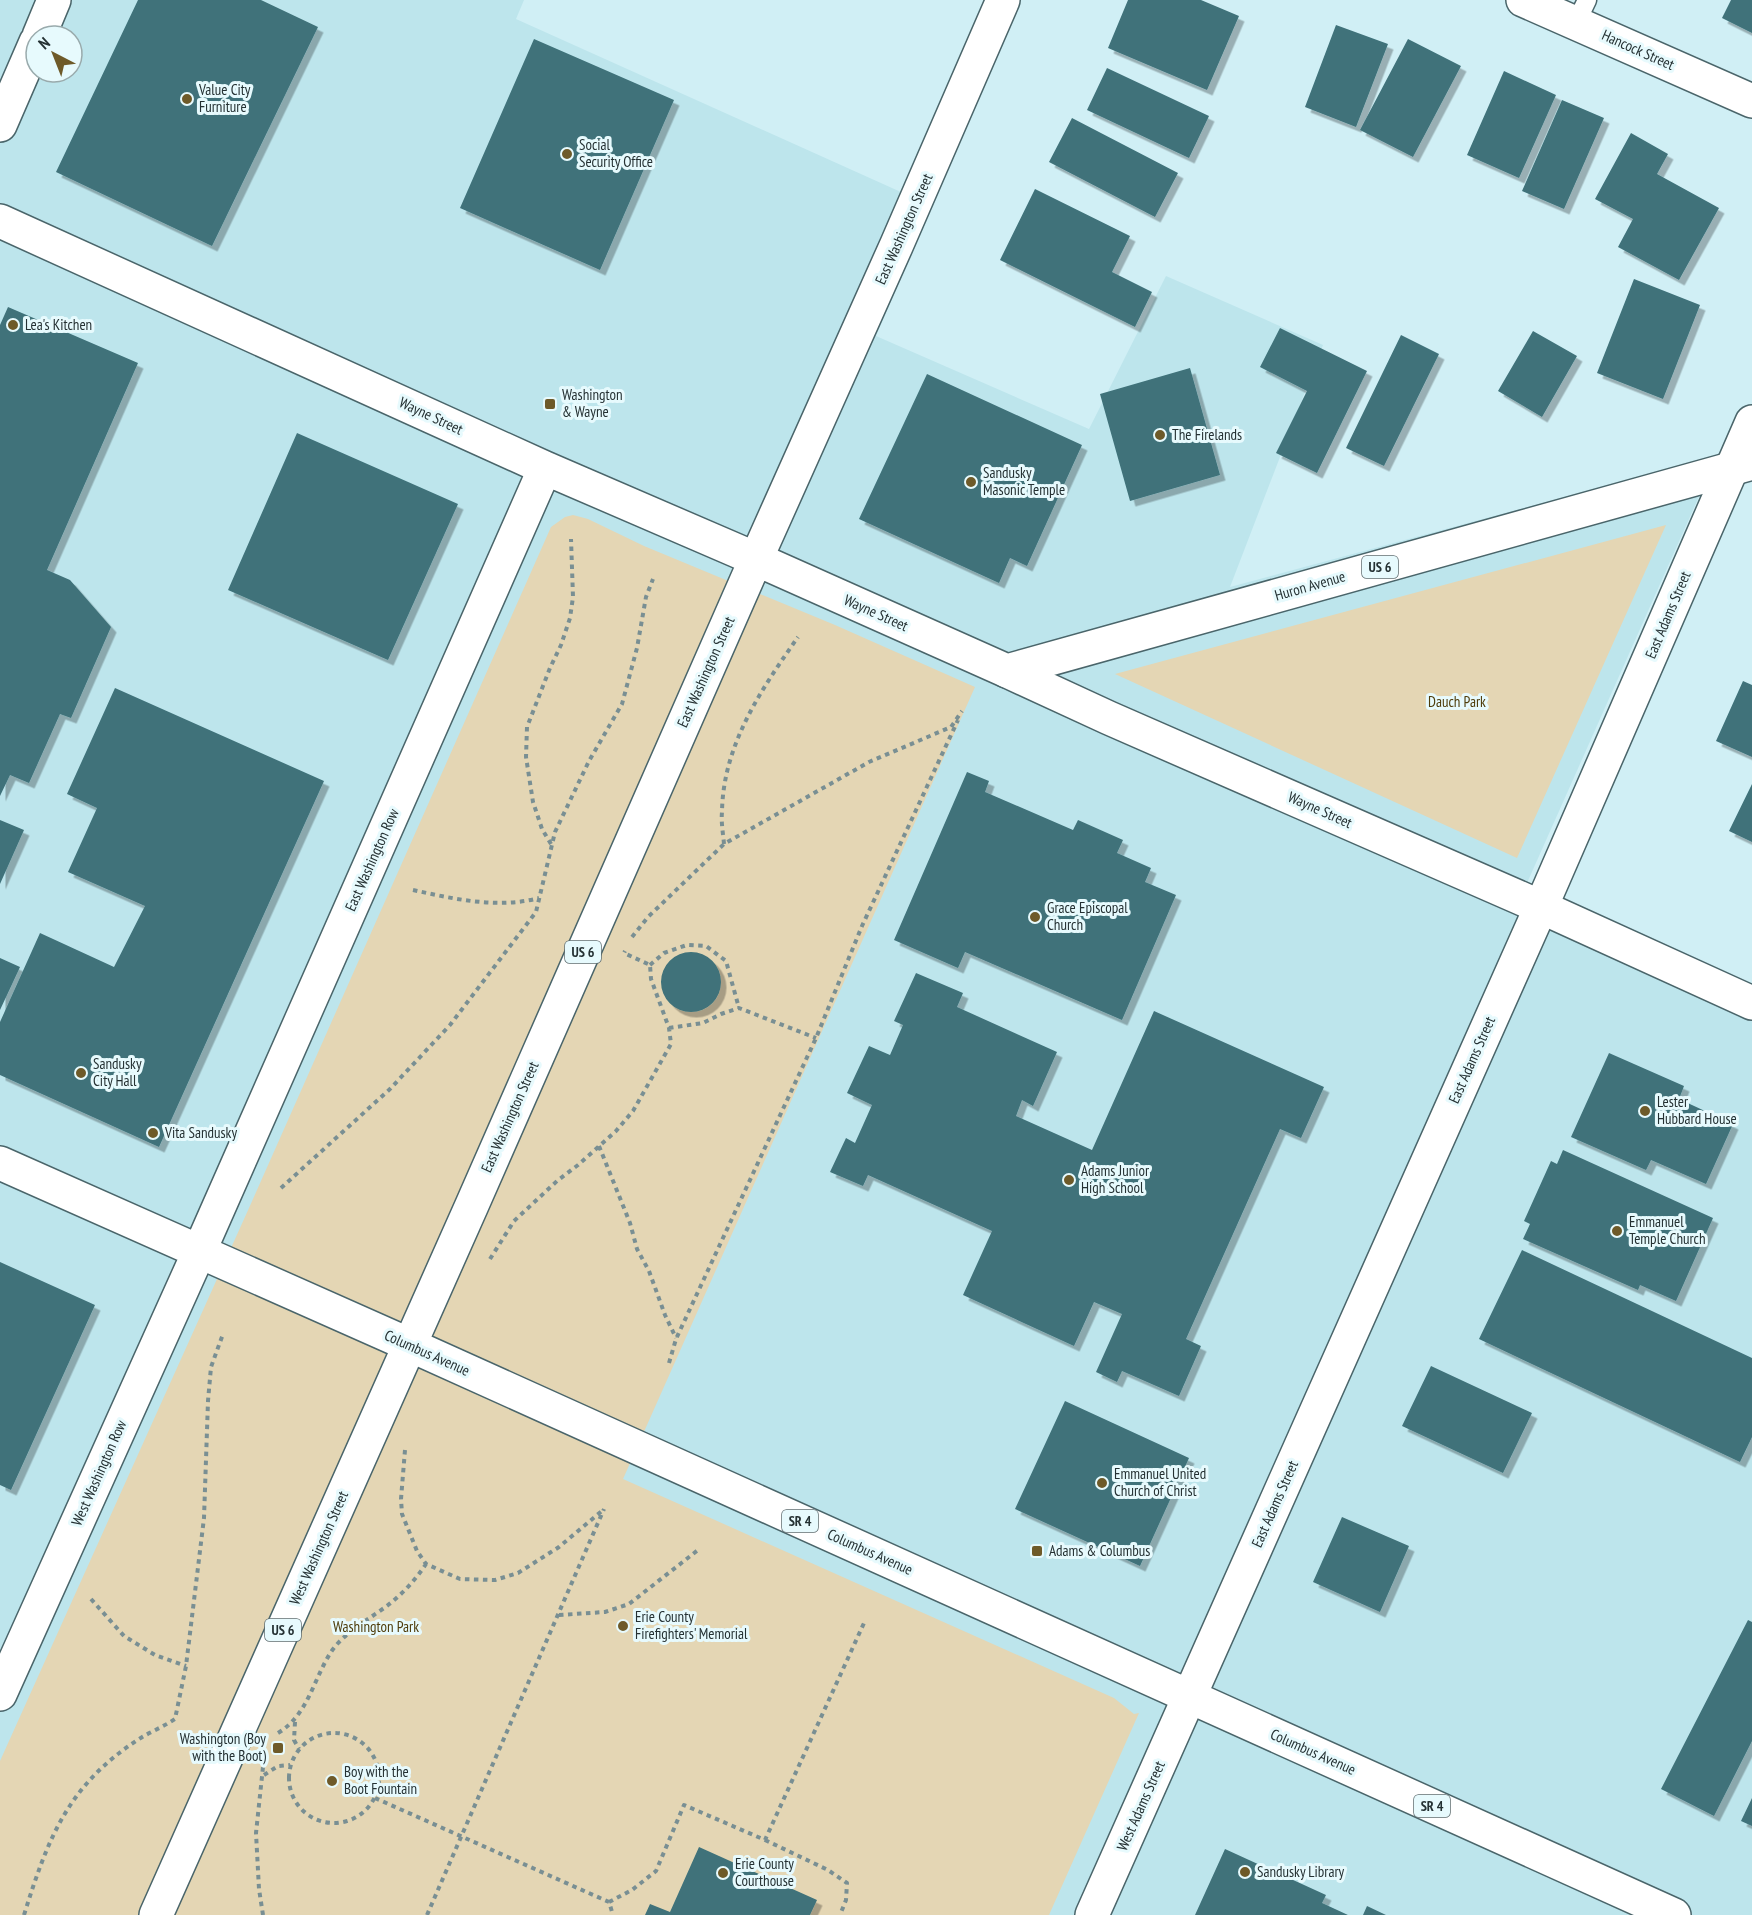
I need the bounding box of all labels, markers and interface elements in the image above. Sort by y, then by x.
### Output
north arrow [24,24,84,84]
street label: Hancock Street [1599,25,1677,74]
text: N [34,33,54,53]
place label: Value City Furniture [198,80,251,116]
marker: Value City Furniture [180,92,194,106]
place label: Social Security Office [579,135,653,171]
marker: Social Security Office [560,147,574,161]
street label: East Washington Street [871,170,937,287]
place label: Lea's Kitchen [25,315,92,334]
marker: Lea's Kitchen [6,318,20,332]
place label: Washington & Wayne [562,385,623,421]
street label: Wayne Street [396,393,466,439]
marker: Washington & Wayne [543,397,557,411]
place label: The Firelands [1172,425,1242,444]
marker: The Firelands [1153,428,1167,442]
place label: Sandusky Masonic Temple [983,463,1065,499]
marker: Sandusky Masonic Temple [964,475,978,489]
road number: US 6 [1362,556,1398,578]
street label: Huron Avenue [1272,566,1347,605]
street label: East Adams Street [1641,568,1694,661]
street label: Wayne Street [841,590,911,635]
street label: East Washington Street [673,613,739,730]
park label: Dauch Park [1428,692,1486,711]
street label: Wayne Street [1285,787,1355,832]
street label: East Washington Row [340,805,403,914]
place label: Grace Episcopal Church [1047,898,1128,934]
marker: Grace Episcopal Church [1028,910,1042,924]
road number: US 6 [565,941,601,963]
street label: East Adams Street [1444,1013,1499,1106]
place label: Sandusky City Hall [93,1054,142,1090]
street label: East Washington Street [477,1058,543,1175]
marker: Sandusky City Hall [74,1066,88,1080]
place label: Lester Hubbard House [1657,1092,1737,1128]
marker: Lester Hubbard House [1638,1104,1652,1118]
place label: Vita Sandusky [164,1123,237,1142]
marker: Vita Sandusky [146,1126,160,1140]
place label: Adams Junior High School [1081,1161,1150,1197]
marker: Adams Junior High School [1062,1173,1076,1187]
place label: Emmanuel Temple Church [1629,1212,1706,1248]
marker: Emmanuel Temple Church [1610,1224,1624,1238]
street label: Columbus Avenue [382,1325,473,1380]
street label: West Washington Row [67,1417,130,1529]
street label: East Adams Street [1247,1457,1302,1550]
place label: Emmanuel United Church of Christ [1114,1464,1206,1500]
marker: Emmanuel United Church of Christ [1095,1476,1109,1490]
street label: West Washington Street [285,1488,352,1608]
road number: SR 4 [782,1510,818,1532]
street label: Columbus Avenue [825,1524,916,1579]
place label: Adams & Columbus [1049,1541,1150,1560]
marker: Adams & Columbus [1030,1544,1044,1558]
place label: Erie County Firefighters' Memorial [635,1607,748,1643]
park label: Washington Park [333,1617,419,1636]
road number: US 6 [265,1619,301,1641]
marker: Erie County Firefighters' Memorial [616,1619,630,1633]
street label: Columbus Avenue [1268,1724,1359,1779]
place label: Washington (Boy with the Boot) [180,1729,266,1765]
marker: Washington (Boy with the Boot) [271,1741,285,1755]
street label: West Adams Street [1112,1758,1169,1854]
place label: Boy with the Boot Fountain [344,1762,417,1798]
marker: Boy with the Boot Fountain [325,1774,339,1788]
road number: SR 4 [1414,1795,1450,1817]
place label: Erie County Courthouse [735,1854,794,1890]
place label: Sandusky Library [1257,1862,1344,1881]
marker: Sandusky Library [1238,1865,1252,1879]
marker: Erie County Courthouse [716,1866,730,1880]

